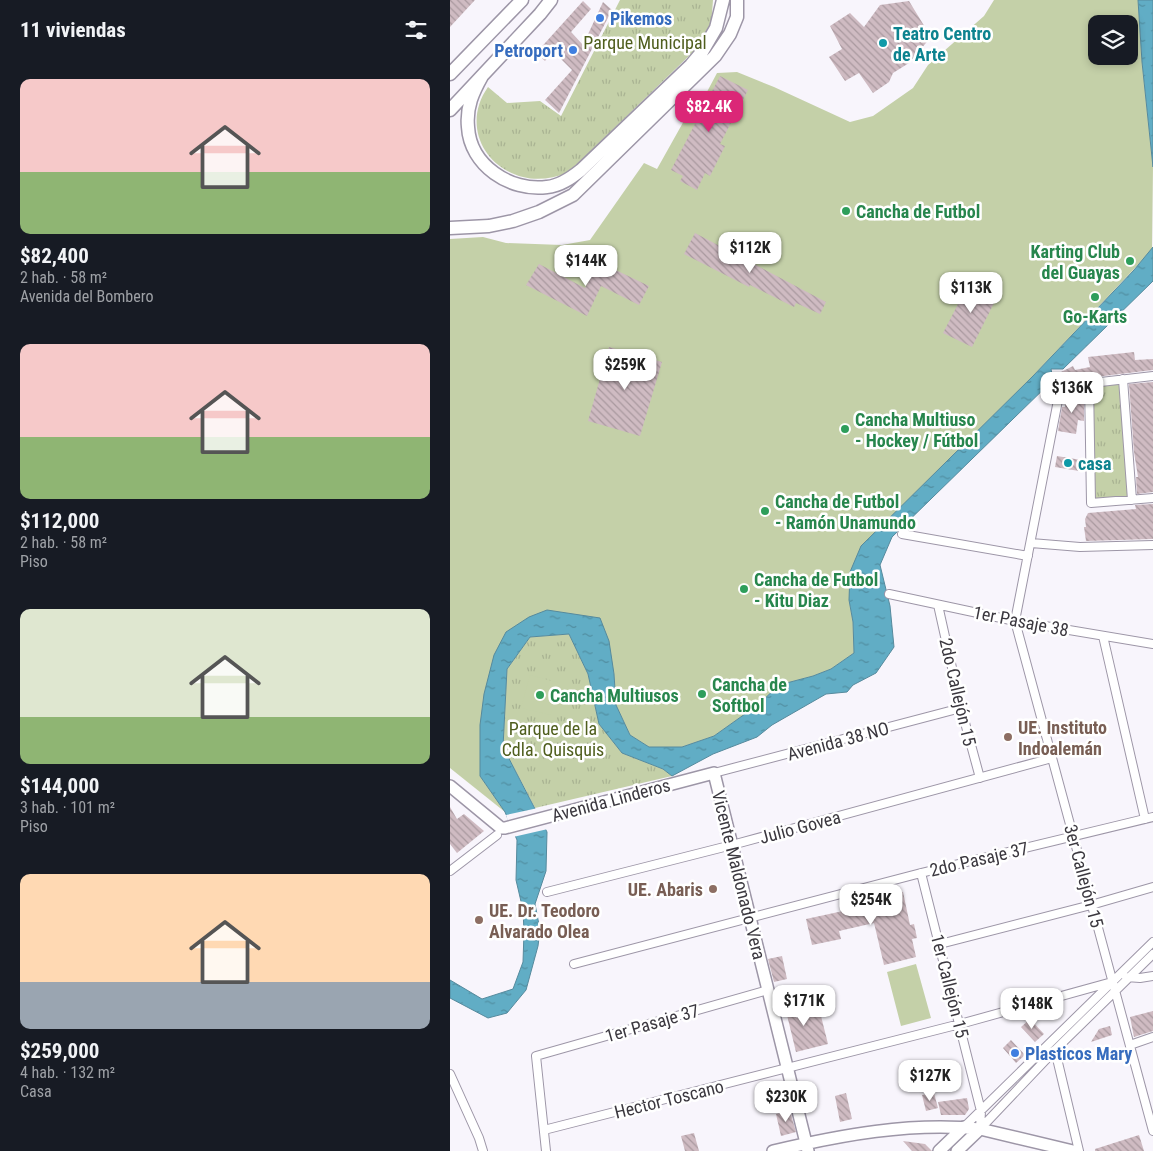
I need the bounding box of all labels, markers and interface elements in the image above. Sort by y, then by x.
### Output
place label: Pikemos [610,8,672,29]
marker: Pikemos [594,12,606,24]
map controls [1088,15,1138,65]
button: layers [1088,15,1138,65]
icon: filters [402,16,430,44]
text: 11 viviendas [20,18,126,42]
place label: Teatro Centro de Arte [893,23,991,65]
park label: Parque Municipal [583,32,707,53]
marker: Teatro Centro de Arte [877,37,889,49]
place label: Petroport [494,40,563,61]
marker: Petroport [567,44,579,56]
pin: $82.4K [668,90,750,133]
text: $82.4K [686,97,732,116]
icon: home [180,112,270,202]
place label: Cancha de Futbol [856,201,980,222]
marker: Cancha de Futbol [840,205,852,217]
pin: $112K [715,232,785,274]
text: $112K [729,238,771,257]
place label: Karting Club del Guayas [1030,241,1120,283]
text: $82,400 [20,244,89,268]
pin: $144K [551,244,621,287]
text: $144K [565,251,607,270]
marker: Karting Club del Guayas [1124,255,1136,267]
text: 2 hab. · 58 m² [20,268,107,287]
pin: $113K [936,272,1006,314]
text: $113K [950,278,992,297]
text: Avenida del Bombero [20,287,154,306]
marker: Go-Karts [1089,291,1101,303]
place label: Go-Karts [1063,306,1127,327]
pin: $259K [590,348,660,391]
text: $259K [604,355,646,374]
pin: $136K [1037,372,1107,414]
icon: home [180,377,270,467]
text: $136K [1051,378,1093,397]
place label: Cancha Multiuso - Hockey / Fútbol [855,409,978,451]
marker: Cancha Multiuso - Hockey / Fútbol [839,423,851,435]
place label: casa [1078,453,1111,474]
marker: casa [1062,457,1074,469]
place label: Cancha de Futbol - Ramón Unamundo [775,491,916,533]
marker: Cancha de Futbol - Ramón Unamundo [759,505,771,517]
text: $112,000 [20,509,99,533]
text: 2 hab. · 58 m² [20,533,107,552]
text: Piso [20,552,48,571]
place label: Cancha de Futbol - Kitu Diaz [754,569,878,611]
marker: Cancha de Futbol - Kitu Diaz [738,583,750,595]
street label: 1er Pasaje 38 [972,601,1070,641]
street label: 2do Callejón 15 [935,636,981,748]
icon: home [180,642,270,732]
place label: Cancha de Softbol [712,674,787,716]
place label: Cancha Multiusos [550,685,679,706]
marker: Cancha de Softbol [696,688,708,700]
marker: Cancha Multiusos [534,689,546,701]
street label: Avenida 38 NO [785,717,891,765]
place label: UE. Instituto Indoalemán [1018,717,1107,759]
park label: Parque de la Cdla. Quisquis [502,718,604,760]
marker: UE. Instituto Indoalemán [1002,731,1014,743]
text: $144,000 [20,774,99,798]
street label: Avenida Linderos [549,774,673,826]
street label: Vicente Maldonado Vera [708,788,770,962]
text: 3 hab. · 101 m² [20,798,115,817]
street label: Julio Govea [757,806,843,848]
text: Piso [20,817,48,836]
street label: 3er Callejón 15 [1060,822,1108,930]
street label: 2do Pasaje 37 [928,837,1031,881]
place label: UE. Abaris [628,879,703,900]
marker: UE. Abaris [707,883,719,895]
pin: $254K [836,884,906,926]
text: $254K [850,890,892,909]
place label: UE. Dr. Teodoro Alvarado Olea [489,900,600,942]
icon: home [180,907,270,997]
marker: UE. Dr. Teodoro Alvarado Olea [473,914,485,926]
street label: 1er Callejón 15 [927,932,973,1040]
pin: $171K [769,984,839,1027]
pin: $148K [997,988,1067,1030]
text: $171K [783,991,825,1010]
text: $148K [1011,994,1053,1013]
street label: 1er Pasaje 37 [603,1000,701,1046]
text: $259,000 [20,1039,99,1063]
place label: Plasticos Mary [1025,1043,1132,1064]
marker: Plasticos Mary [1009,1047,1021,1059]
pin: $127K [895,1060,965,1102]
text: 4 hab. · 132 m² [20,1063,115,1082]
text: $127K [909,1066,951,1085]
street label: Hector Toscano [612,1075,726,1123]
pin: $230K [751,1080,821,1123]
text: Casa [20,1082,52,1101]
text: $230K [765,1087,807,1106]

